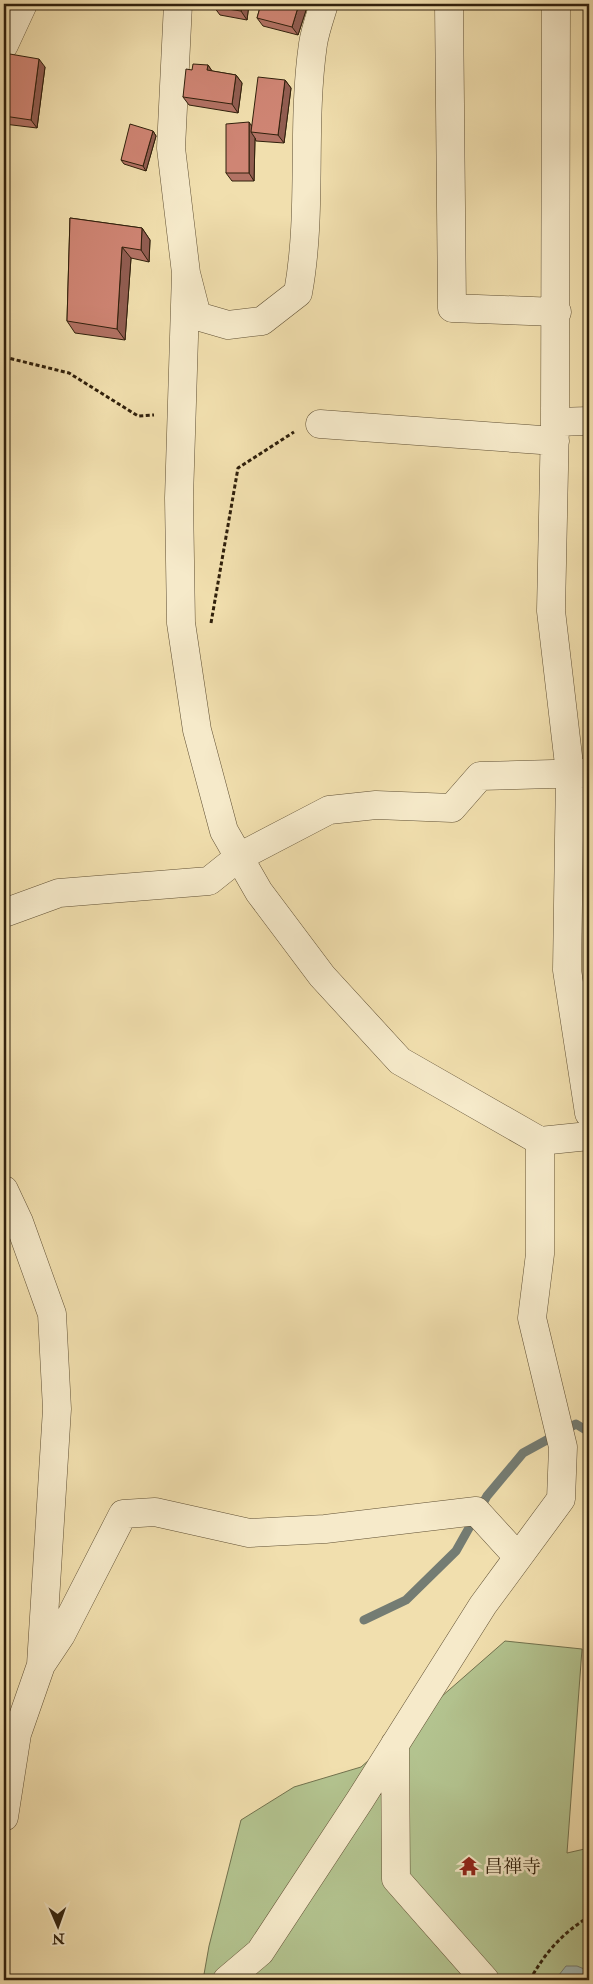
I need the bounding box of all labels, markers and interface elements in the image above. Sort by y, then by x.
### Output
temple icon: 昌禅寺 [458,1855,480,1877]
place label: 昌禅寺 [484,1855,541,1879]
north arrow [32,1902,82,1952]
text: N [51,1930,66,1947]

